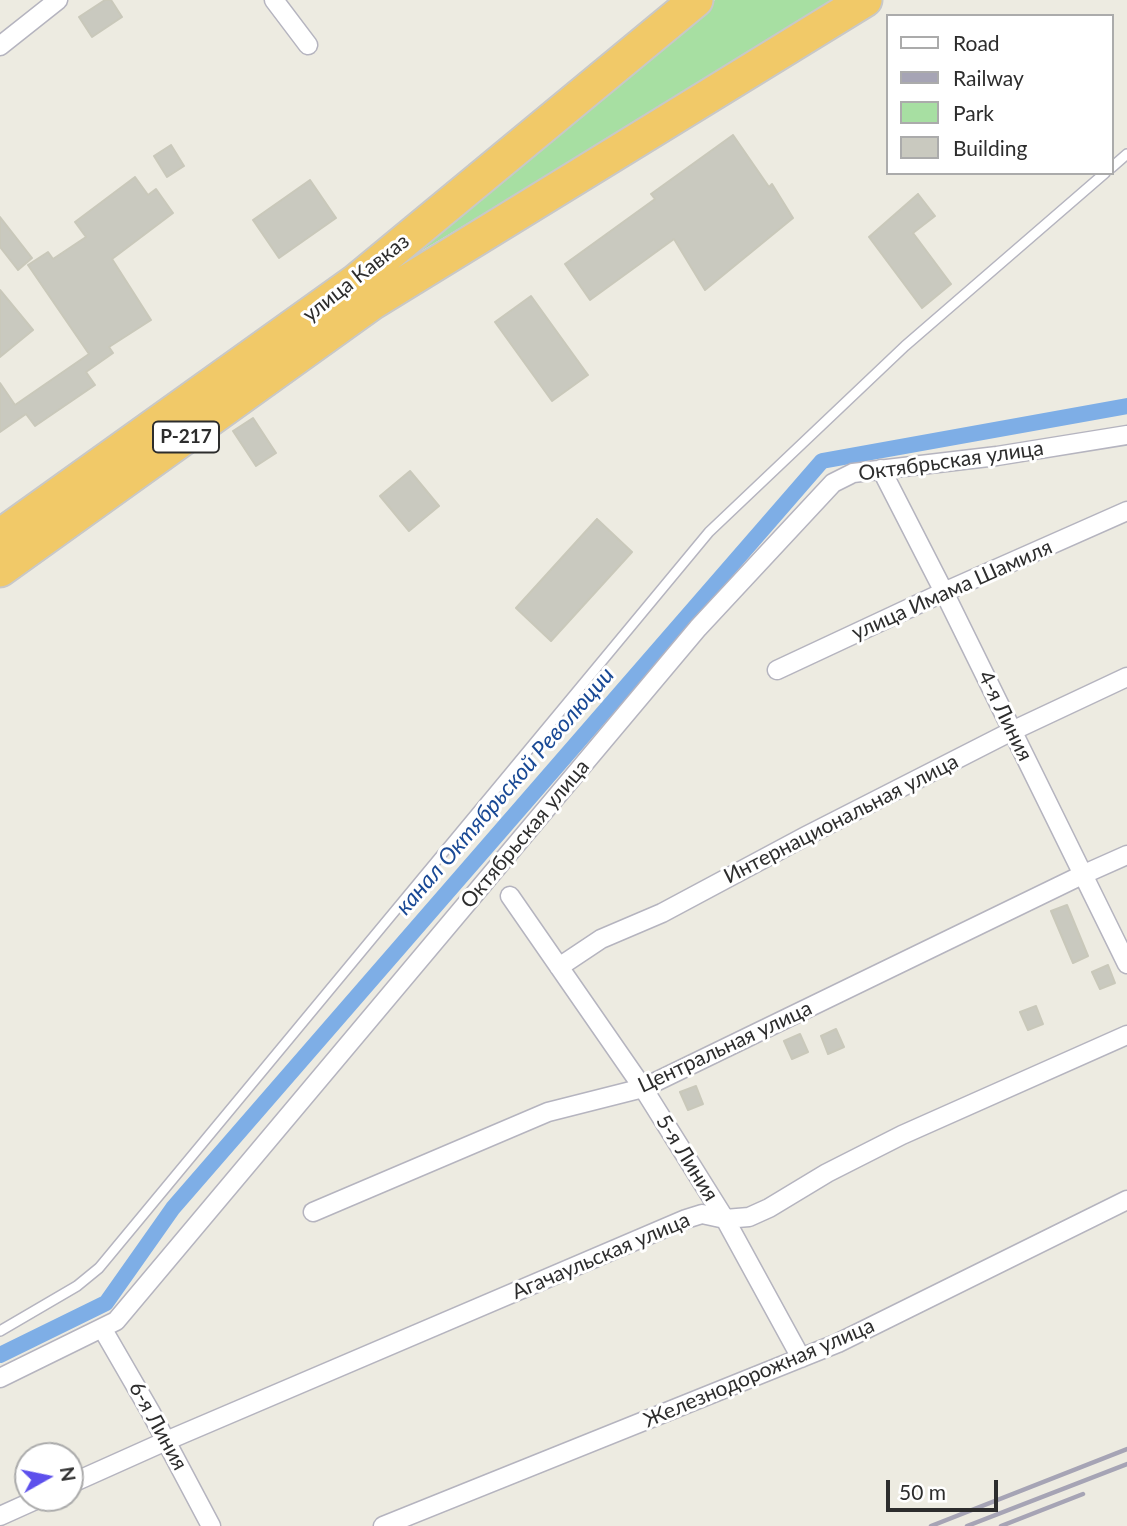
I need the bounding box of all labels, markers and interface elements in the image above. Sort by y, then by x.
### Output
legend [886,14,1113,175]
text: Road [953,30,1000,55]
text: Railway [953,65,1024,90]
text: Park [953,100,994,125]
text: Building [953,135,1028,160]
street label: улица Кавказ [298,229,414,327]
road number: Р-217 [153,422,219,452]
street label: Октябрьская улица [857,436,1045,486]
street label: улица Имама Шамиля [848,534,1056,646]
water label: канал Октябрьской Революции [390,662,620,920]
street label: 4-я Линия [972,667,1038,765]
street label: Интернациональная улица [720,749,962,889]
street label: Октябрьская улица [455,754,595,914]
street label: Центральная улица [634,996,816,1098]
street label: 5-я Линия [651,1110,723,1206]
street label: Агачаульская улица [508,1207,694,1305]
street label: Железнодорожная улица [640,1313,878,1433]
street label: 6-я Линия [123,1377,193,1475]
north arrow [14,1442,84,1512]
text: N [56,1465,81,1483]
scale bar [889,1466,1001,1510]
text: 50 m [899,1479,946,1504]

